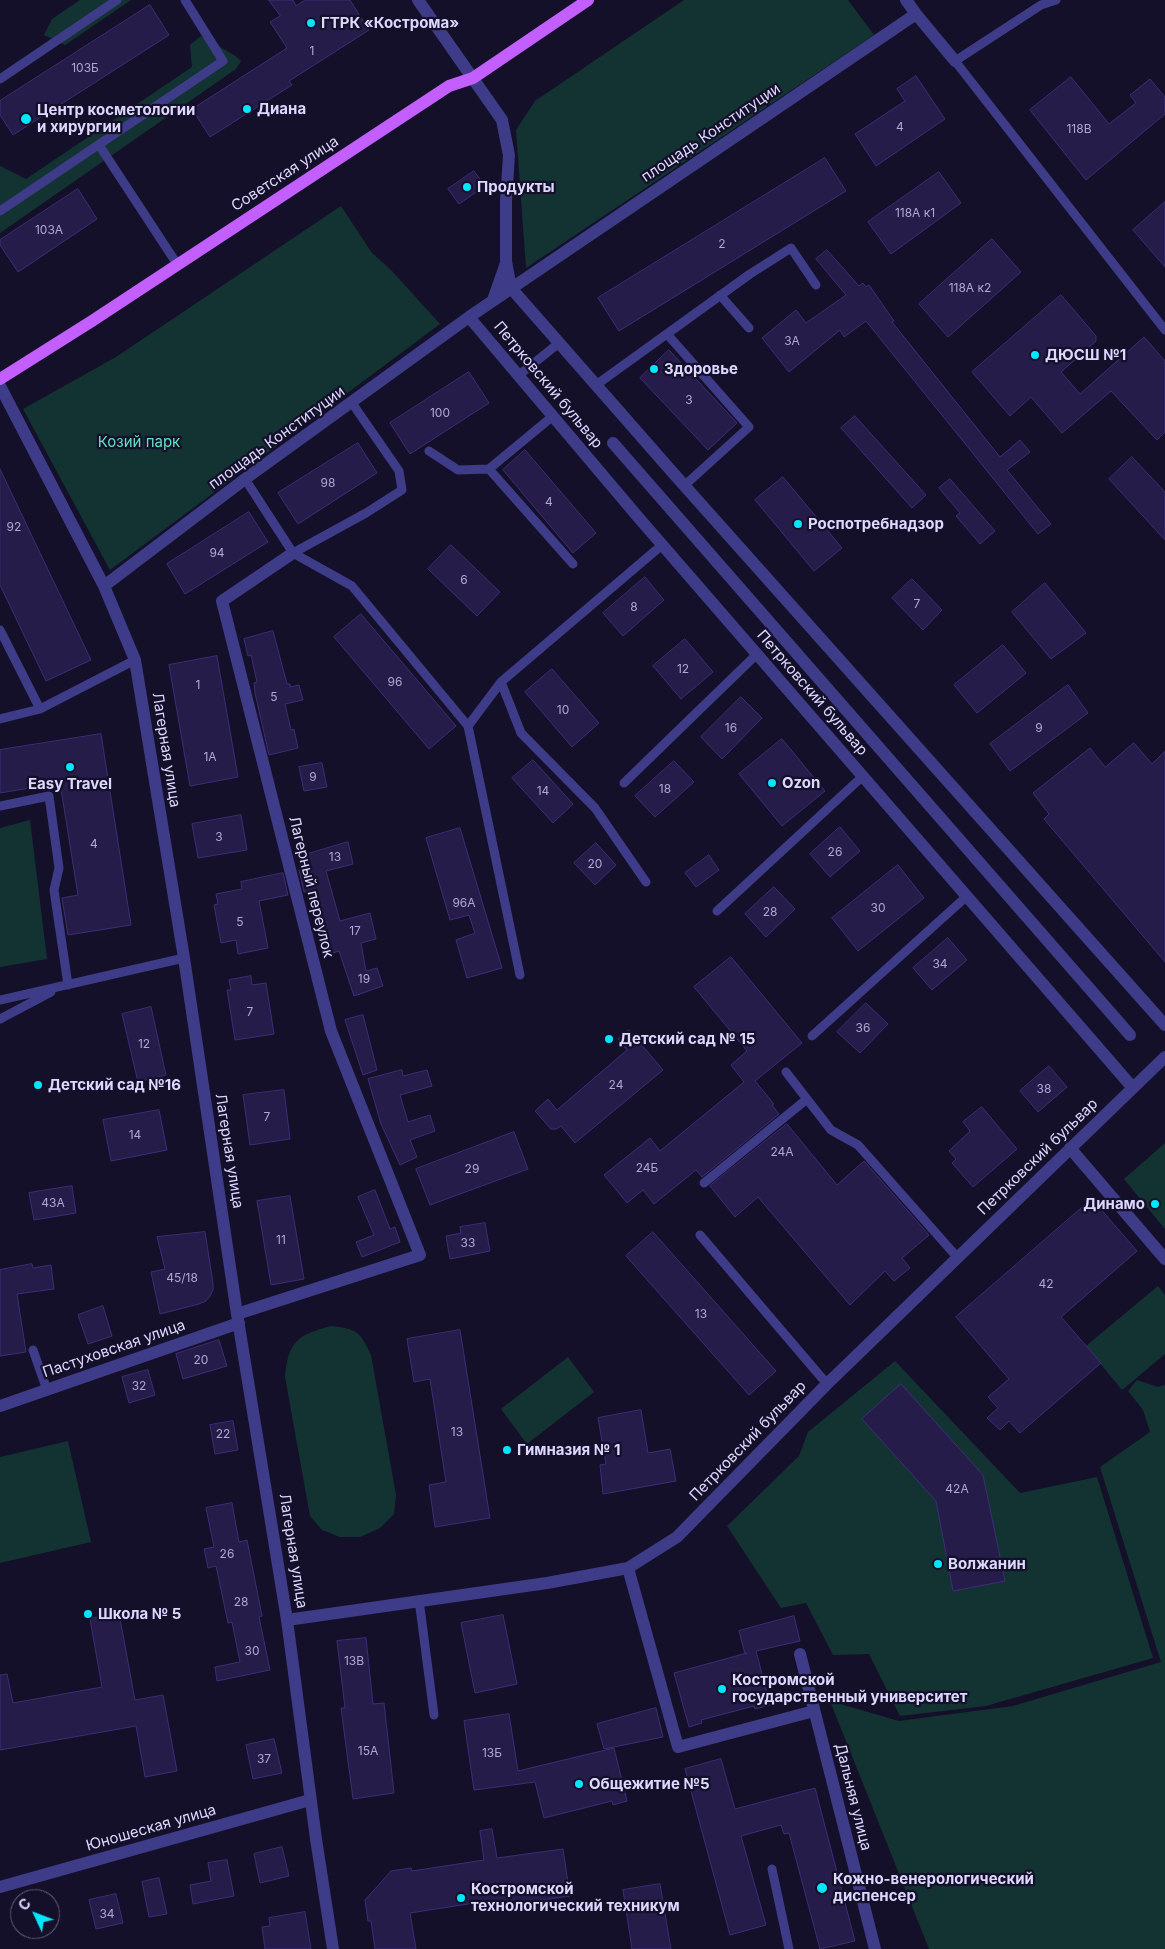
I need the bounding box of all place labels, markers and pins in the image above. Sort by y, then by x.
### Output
place label: ГТРК «Кострома» [321,14,459,32]
marker: ГТРК «Кострома» [305,17,317,29]
place label: Диана [257,100,306,118]
place label: Центр косметологии и хирургии [37,101,195,136]
marker: Диана [241,103,253,115]
marker: Центр косметологии и хирургии [19,112,33,126]
place label: Продукты [477,178,555,196]
marker: Продукты [461,181,473,193]
place label: ДЮСШ №1 [1045,346,1126,364]
marker: ДЮСШ №1 [1029,349,1041,361]
place label: Здоровье [664,360,738,378]
marker: Здоровье [648,363,660,375]
place label: Роспотребнадзор [808,515,944,533]
marker: Роспотребнадзор [792,518,804,530]
marker: Easy Travel [64,761,76,773]
place label: Ozon [782,774,820,792]
place label: Easy Travel [28,775,112,793]
marker: Ozon [766,777,778,789]
place label: Детский сад № 15 [619,1030,755,1048]
marker: Детский сад № 15 [603,1033,615,1045]
place label: Детский сад №16 [48,1076,181,1094]
marker: Детский сад №16 [32,1079,44,1091]
place label: Динамо [1083,1195,1145,1213]
marker: Динамо [1149,1198,1161,1210]
place label: Гимназия № 1 [517,1441,620,1459]
marker: Гимназия № 1 [501,1444,513,1456]
place label: Волжанин [948,1555,1026,1573]
marker: Волжанин [932,1558,944,1570]
place label: Школа № 5 [98,1605,181,1623]
marker: Школа № 5 [82,1608,94,1620]
place label: Костромской государственный университет [732,1671,967,1706]
marker: Костромской государственный университет [716,1683,728,1695]
place label: Общежитие №5 [589,1775,710,1793]
marker: Общежитие №5 [573,1778,585,1790]
place label: Кожно-венерологический диспенсер [833,1870,1034,1905]
place label: Костромской технологический техникум [471,1880,680,1915]
marker: Кожно-венерологический диспенсер [815,1881,829,1895]
marker: Костромской технологический техникум [455,1892,467,1904]

